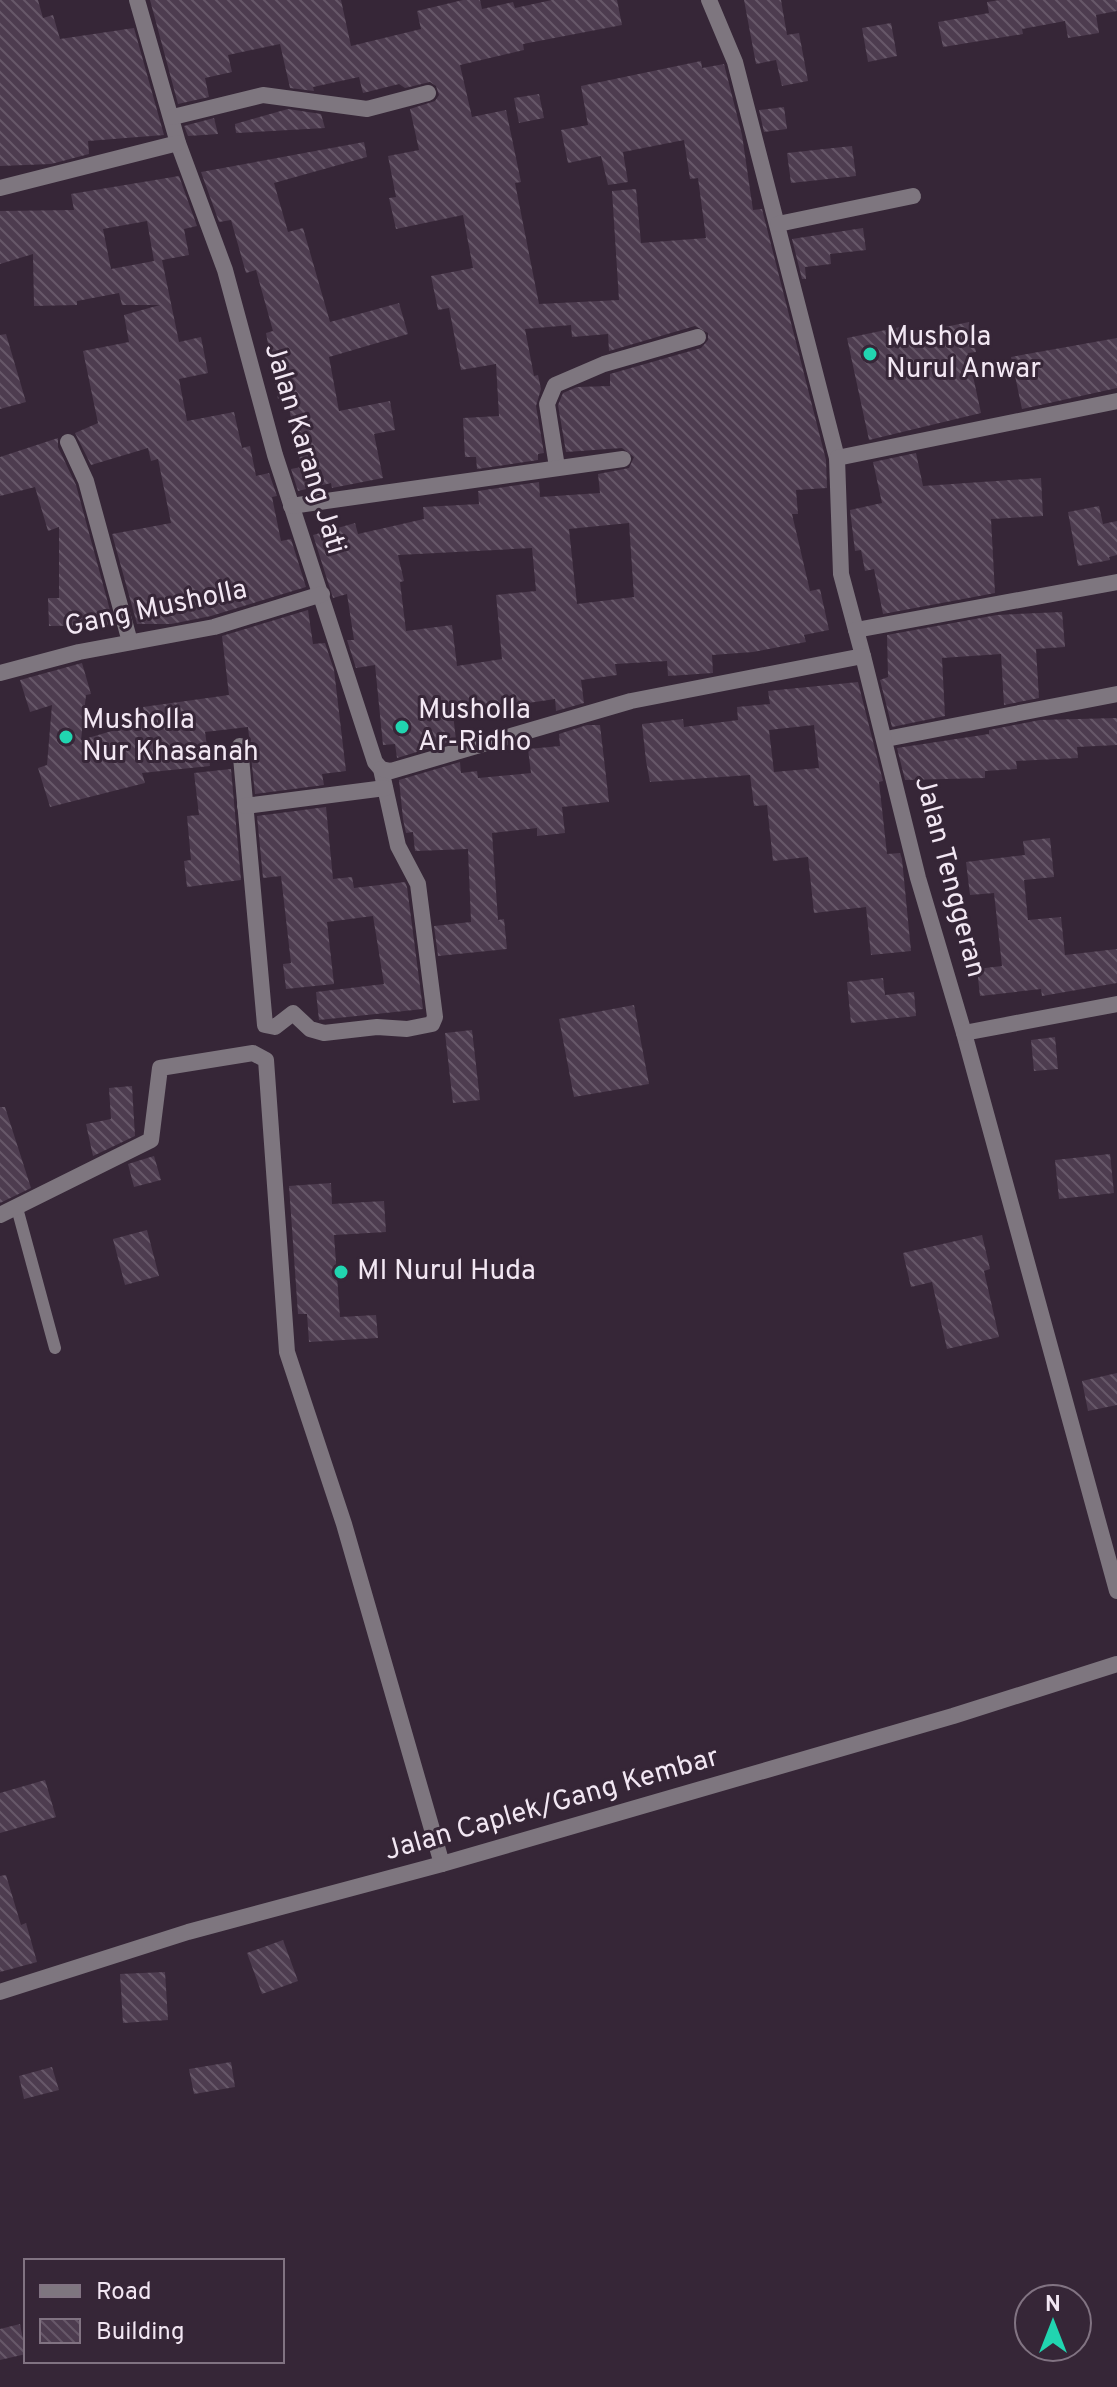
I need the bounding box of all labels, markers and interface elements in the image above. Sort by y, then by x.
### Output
place label: Mushola Nurul Anwar [886,320,1041,388]
street label: Jalan Karang Jati [255,339,353,559]
marker: Mushola Nurul Anwar [861,345,879,363]
street label: Gang Musholla [62,572,250,646]
place label: Musholla Ar-Ridho [418,693,531,761]
place label: Musholla Nur Khasanah [82,703,259,771]
marker: Musholla Ar-Ridho [393,718,411,736]
marker: Musholla Nur Khasanah [57,728,75,746]
street label: Jalan Tenggeran [905,772,993,982]
place label: MI Nurul Huda [357,1254,536,1290]
marker: MI Nurul Huda [332,1263,350,1281]
street label: Jalan Caplek/Gang Kembar [381,1740,723,1870]
legend [24,2259,284,2363]
text: Road [96,2278,152,2308]
north arrow [1013,2283,1093,2363]
text: N [1045,2292,1061,2319]
text: Building [96,2318,185,2348]

